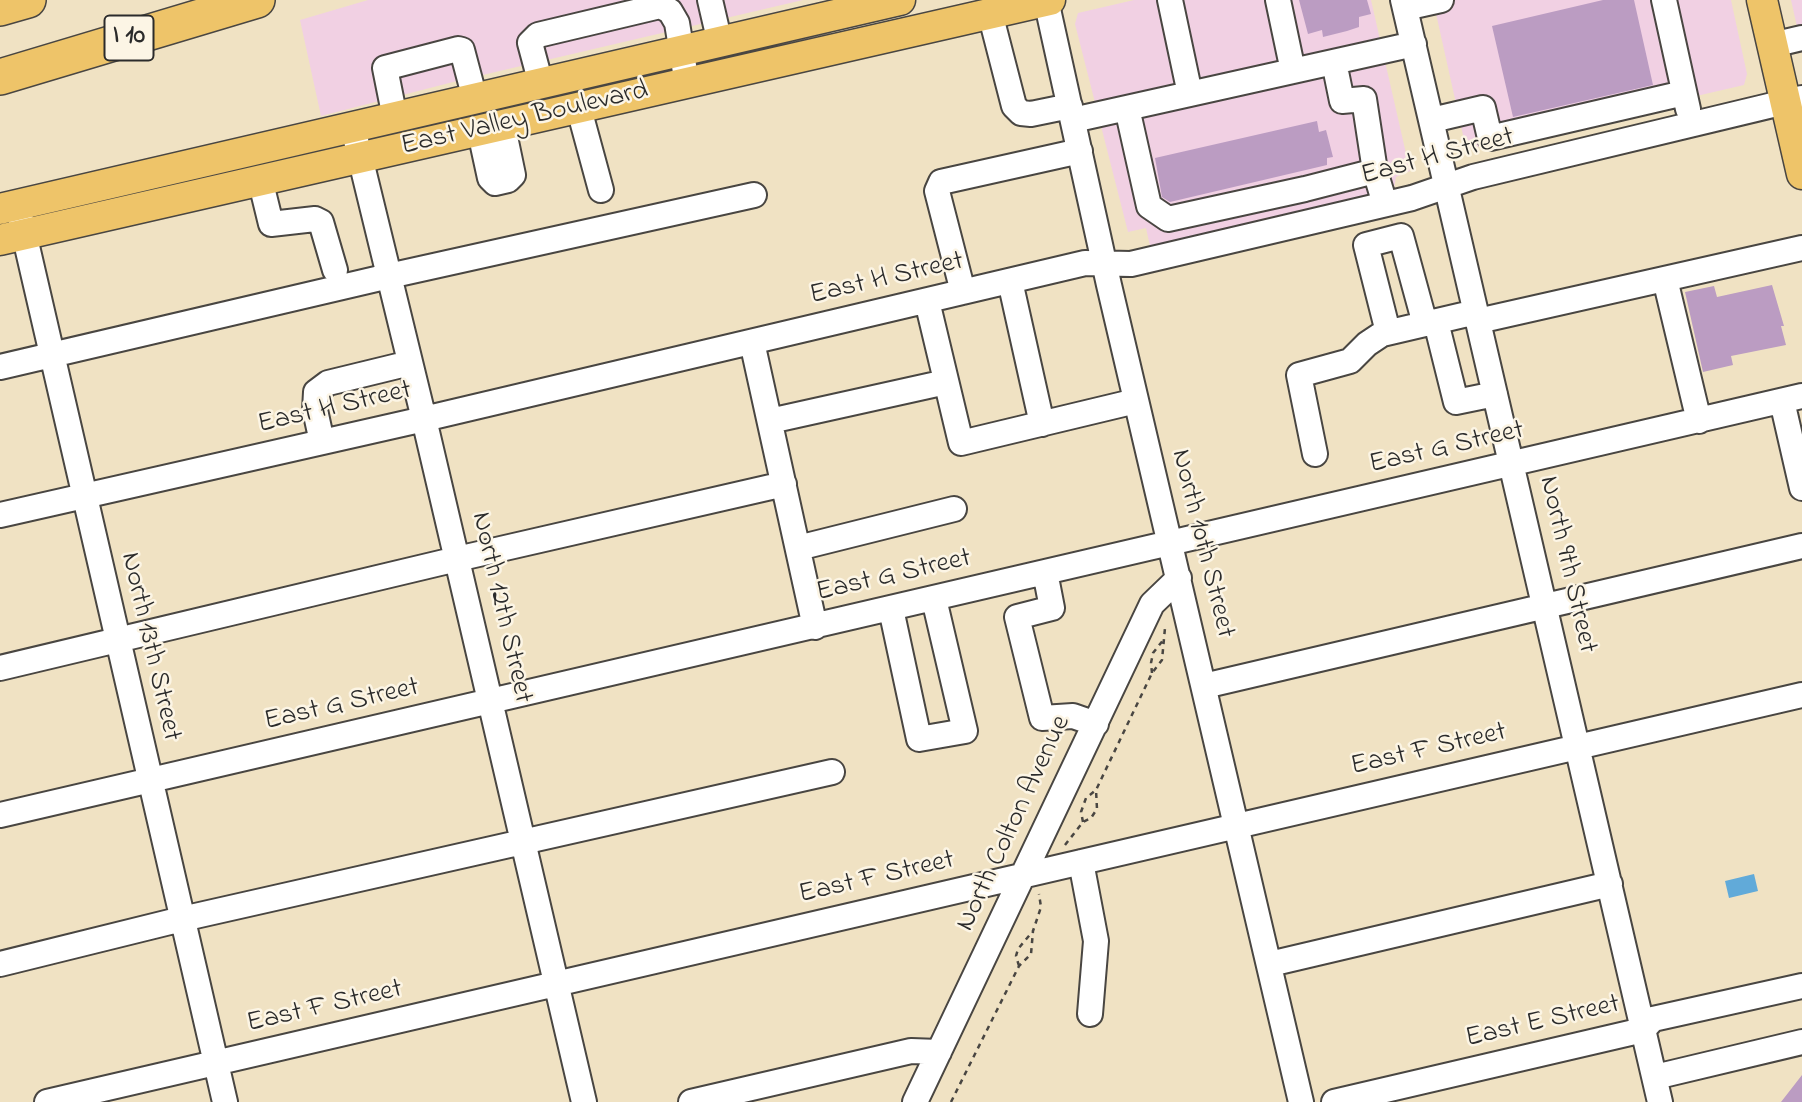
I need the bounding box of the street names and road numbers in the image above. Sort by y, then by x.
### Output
road number: I 10 [104,16,154,60]
street label: East Valley Boulevard [398,75,652,165]
street label: East H Street [1358,122,1518,194]
street label: East H Street [807,246,967,314]
street label: East H Street [255,375,415,443]
street label: East G Street [1366,415,1528,483]
street label: North 10th Street [1161,446,1241,642]
street label: North 9th Street [1529,473,1603,657]
street label: North 12th Street [462,509,538,707]
street label: East G Street [813,543,975,611]
street label: North 13th Street [111,549,187,745]
street label: East G Street [261,672,423,740]
street label: North Colton Avenue [950,711,1080,937]
street label: East F Street [1348,717,1510,785]
street label: East F Street [796,845,958,913]
street label: East F Street [244,974,406,1042]
street label: East E Street [1463,989,1623,1057]

